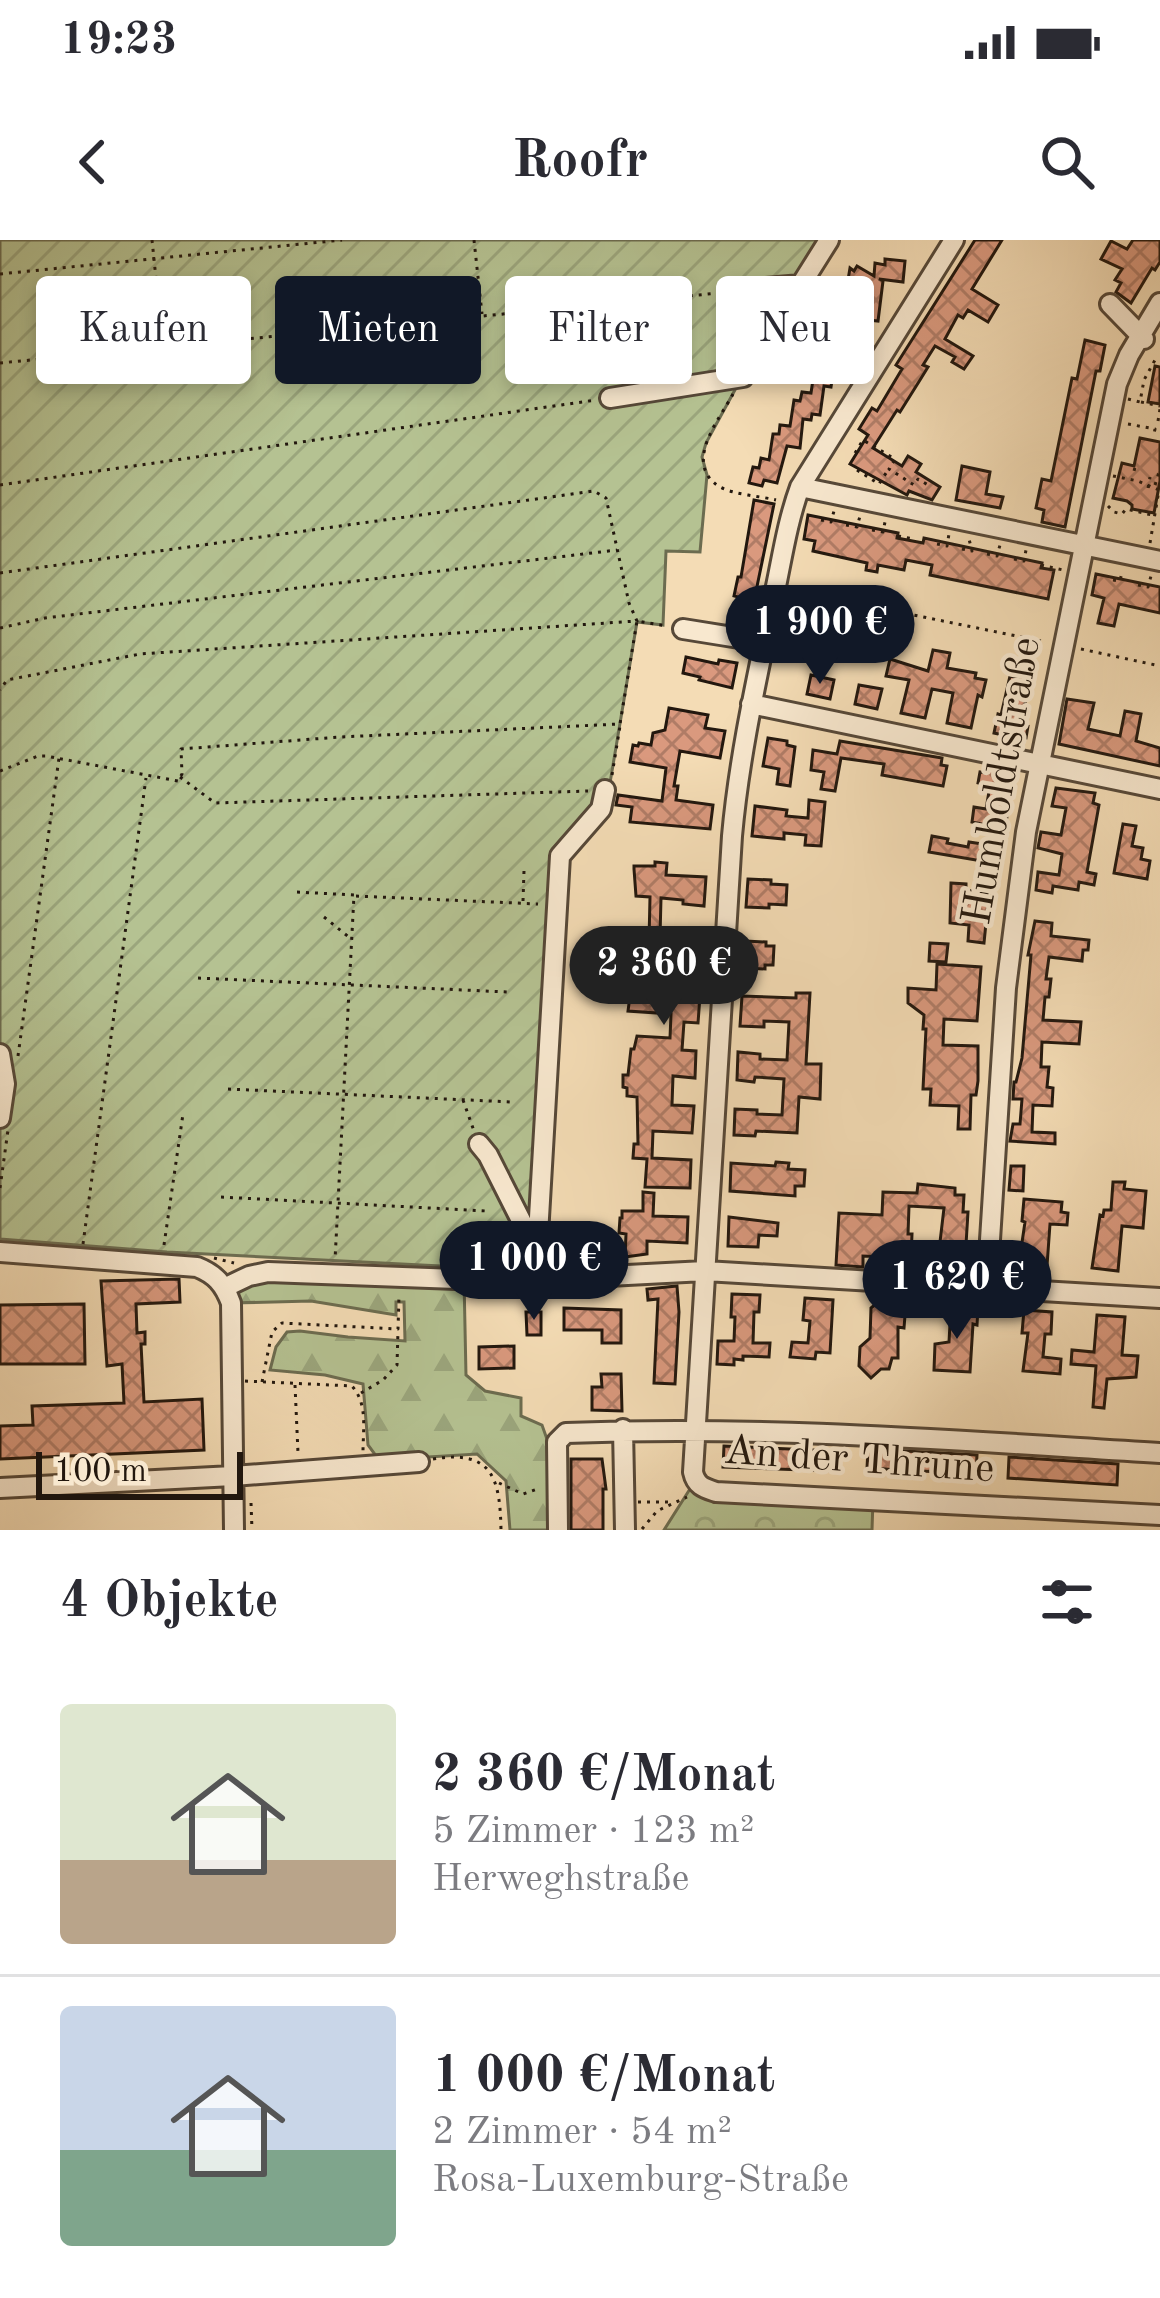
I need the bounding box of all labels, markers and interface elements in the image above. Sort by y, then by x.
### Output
text: 19:23 [60,19,177,64]
icon: back [60,129,126,195]
icon: search [1034,129,1100,195]
text: Roofr [512,135,648,189]
chip: Kaufen [36,276,251,384]
chip: Mieten [275,276,481,384]
chip: Filter [505,276,692,384]
chip: Neu [716,276,874,384]
pin: 1 900 € [709,585,931,687]
text: 1 900 € [753,604,887,643]
street label: Humboldtstraße [957,634,1049,928]
pin: 2 360 € [553,926,775,1028]
text: 2 360 € [597,945,731,984]
pin: 1 000 € [423,1221,645,1323]
text: 1 000 € [467,1240,601,1279]
pin: 1 620 € [846,1240,1068,1342]
text: 1 620 € [890,1259,1024,1298]
street label: An der Thrune [722,1431,996,1491]
scale bar [36,1446,243,1499]
text: 100 m [54,1456,147,1489]
icon: filters [1034,1569,1100,1635]
text: 4 Objekte [60,1577,279,1628]
text: 2 360 €/Monat [432,1751,775,1802]
icon: home [156,1752,300,1896]
text: 5 Zimmer · 123 m² [432,1812,755,1851]
text: Herweghstraße [432,1860,690,1899]
text: 1 000 €/Monat [432,2052,775,2103]
icon: home [156,2054,300,2198]
text: 2 Zimmer · 54 m² [432,2113,732,2152]
text: Rosa-Luxemburg-Straße [432,2161,849,2200]

